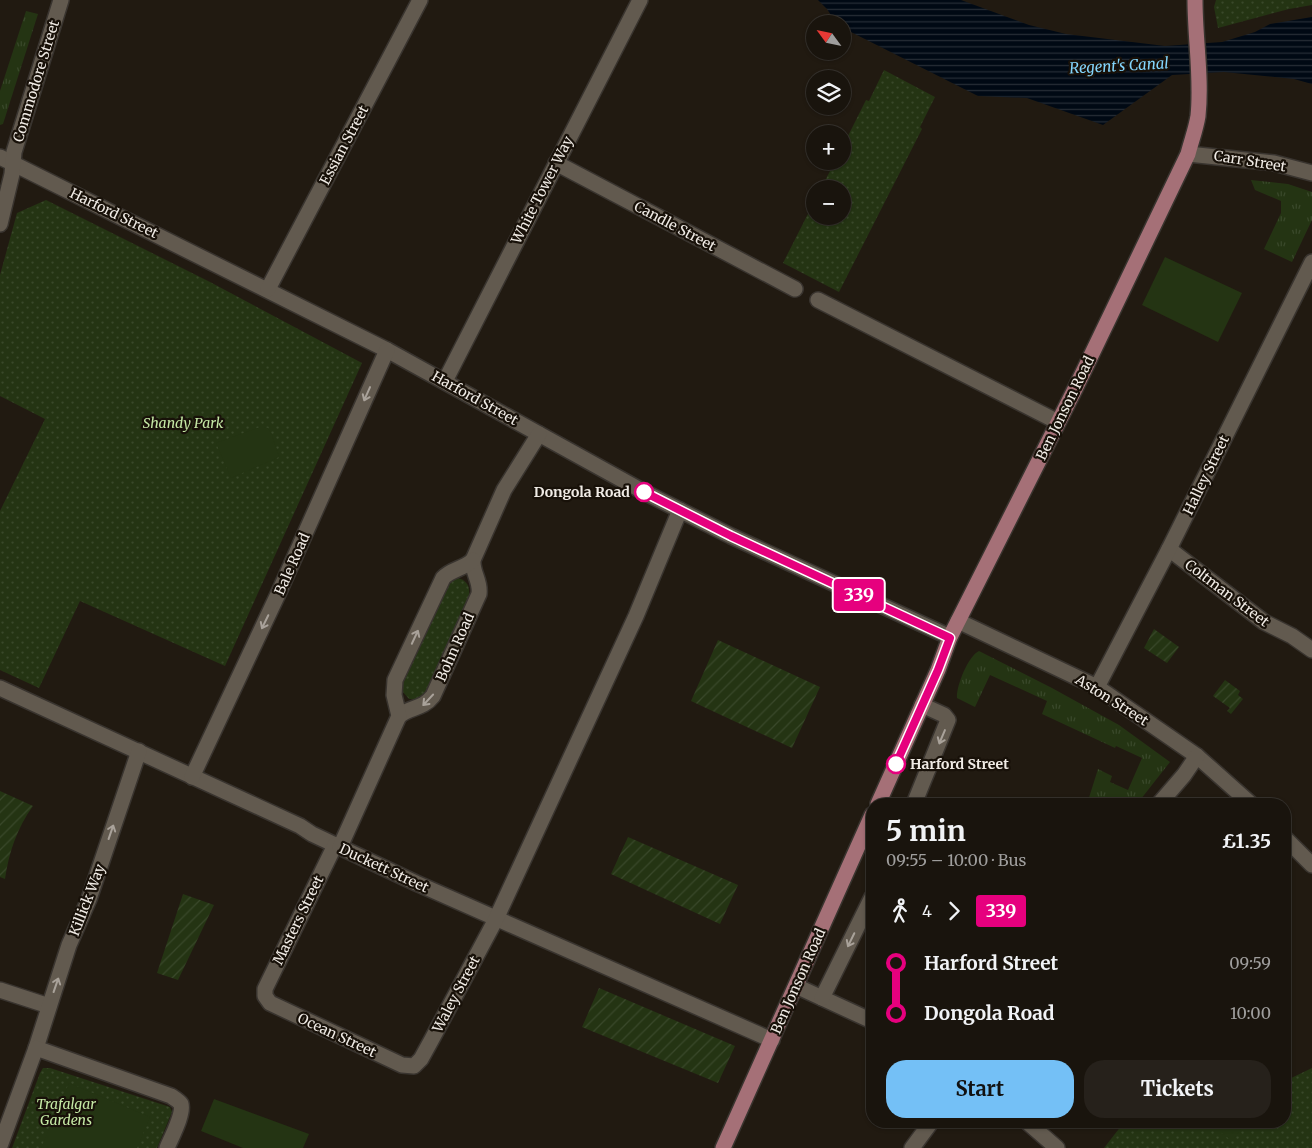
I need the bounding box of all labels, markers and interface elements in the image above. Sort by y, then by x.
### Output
north arrow [806,15,851,60]
map controls [806,15,851,225]
street label: Commodore Street [9,17,63,144]
water label: Regent's Canal [1069,53,1169,78]
button: layers [806,70,851,115]
street label: Essian Street [316,102,373,188]
button: + [806,125,851,170]
street label: White Tower Way [507,132,577,248]
street label: Carr Street [1213,146,1288,176]
button: − [806,180,851,225]
street label: Harford Street [67,184,161,242]
street label: Candle Street [631,197,719,255]
street label: Ben Jonson Road [1032,353,1098,463]
street label: Harford Street [429,367,522,429]
one-way arrow [362,386,372,401]
park label: Shandy Park [143,414,224,432]
street label: Halley Street [1179,432,1233,518]
marker: Dongola Road [634,482,654,502]
place label: Dongola Road [534,483,630,501]
street label: Bale Road [270,530,314,598]
street label: Coltman Street [1181,555,1273,631]
line badge: 339 [830,579,888,611]
text: 339 [844,583,874,606]
street label: Bohn Road [432,609,478,684]
one-way arrow [260,614,269,629]
one-way arrow [411,630,420,645]
street label: Aston Street [1071,670,1152,730]
one-way arrow [422,694,434,706]
one-way arrow [937,729,947,744]
marker: Harford Street [886,754,906,774]
place label: Harford Street [910,755,1009,773]
text: 5 min [886,813,966,849]
one-way arrow [107,824,117,840]
text: £1.35 [1222,829,1271,853]
street label: Duckett Street [336,839,432,897]
text: 09:55 – 10:00 · Bus [886,850,1026,870]
street label: Killick Way [65,861,109,939]
street label: Masters Street [269,872,328,968]
icon: walk [886,897,914,925]
icon: forward [940,897,968,925]
text: 339 [986,899,1016,922]
text: 4 [922,901,932,921]
street label: Ben Jonson Road [767,925,830,1037]
one-way arrow [846,932,855,947]
text: Harford Street [924,951,1058,975]
street label: Waley Street [428,952,484,1036]
text: 09:59 [1229,953,1271,973]
one-way arrow [52,978,61,993]
text: Dongola Road [924,1001,1055,1025]
text: 10:00 [1230,1003,1271,1023]
street label: Ocean Street [295,1009,380,1061]
button: Start [886,1060,1074,1118]
button: Tickets [1084,1060,1271,1118]
park label: Trafalgar Gardens [36,1095,96,1129]

